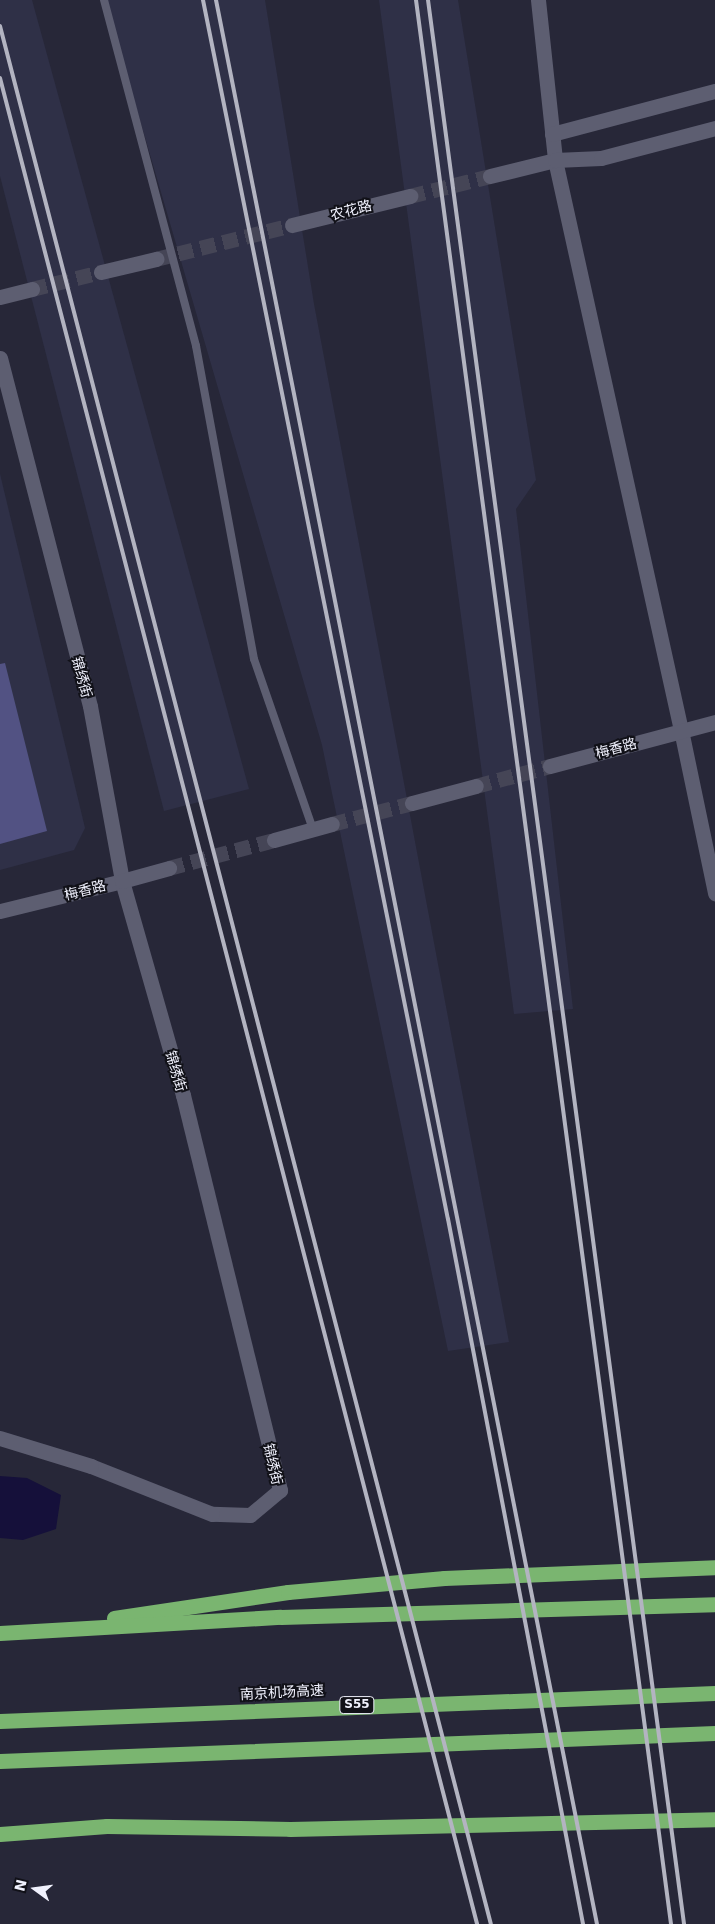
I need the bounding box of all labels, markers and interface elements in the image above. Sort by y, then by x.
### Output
street label: 农花路 [329,197,373,223]
street label: 锦绣街 [68,655,96,699]
street label: 梅香路 [594,734,638,762]
street label: 梅香路 [63,877,107,903]
street label: 锦绣街 [162,1048,190,1094]
street label: 锦绣街 [260,1442,286,1486]
street label: 南京机场高速 [240,1681,324,1703]
road number: S55 [338,1696,376,1714]
north arrow [10,1864,60,1914]
text: N [11,1878,30,1893]

